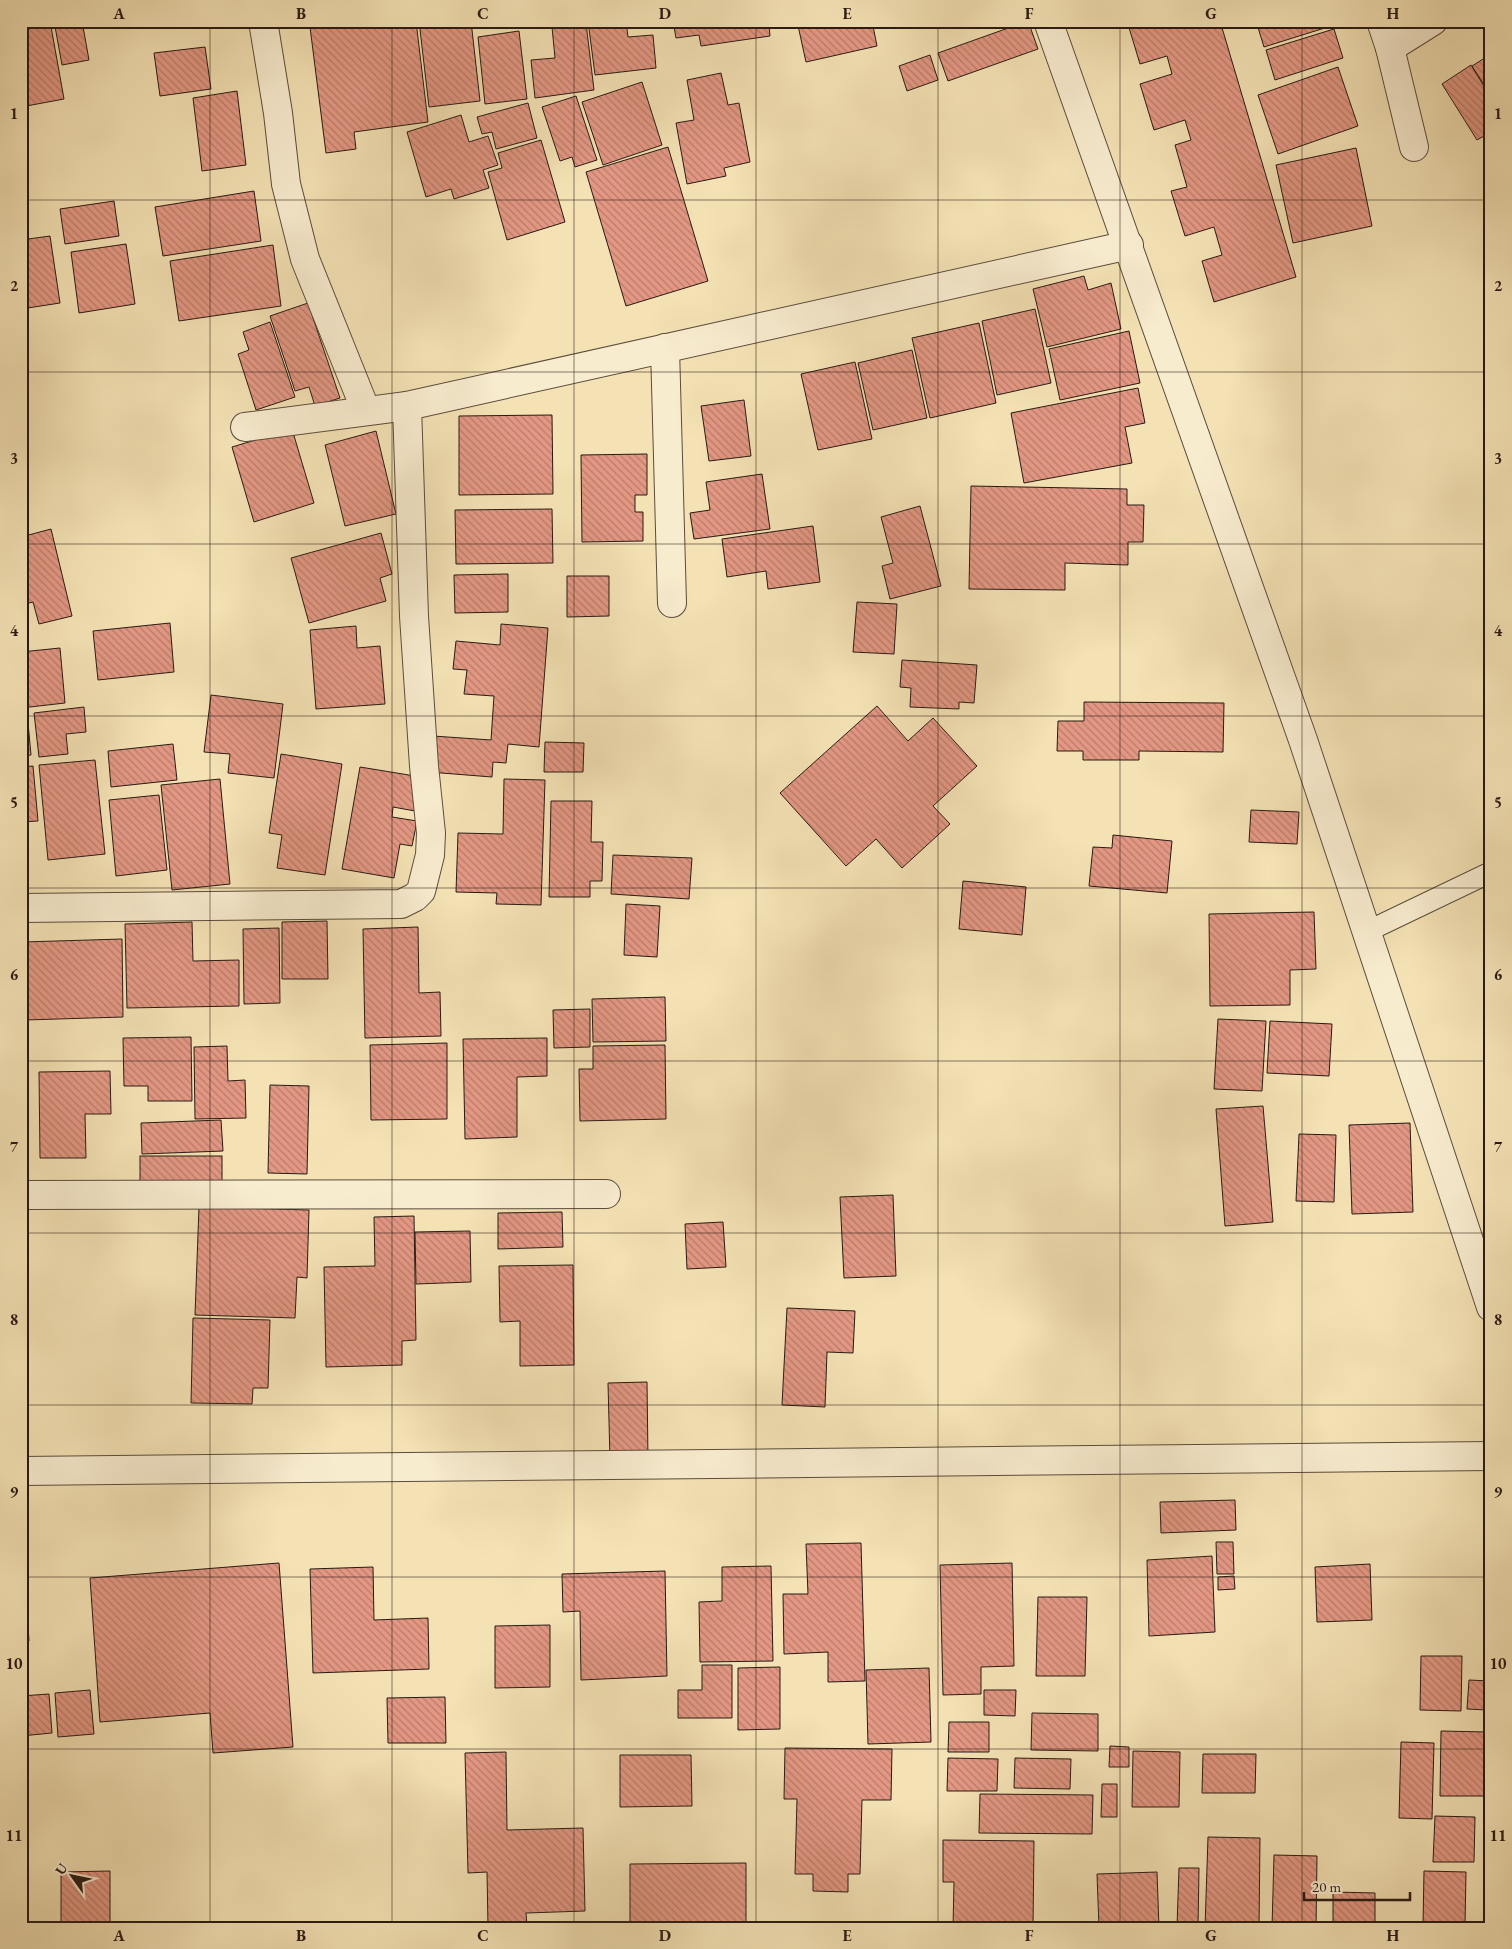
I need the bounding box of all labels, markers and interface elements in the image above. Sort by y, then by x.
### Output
text: A [112,3,125,24]
text: B [296,3,306,24]
text: C [477,3,489,24]
text: D [659,3,671,24]
text: E [842,3,852,24]
text: F [1025,3,1034,24]
text: G [1205,3,1217,24]
text: H [1387,3,1400,24]
text: 1 [10,103,18,124]
text: 1 [1494,103,1502,124]
text: 2 [10,275,19,296]
text: 2 [1494,275,1503,296]
text: 3 [10,448,18,469]
text: 3 [1494,448,1502,469]
text: 4 [10,620,19,641]
text: 4 [1494,620,1503,641]
text: 5 [10,792,18,813]
text: 5 [1494,792,1502,813]
text: 6 [10,964,19,985]
text: 6 [1494,964,1503,985]
text: 7 [10,1136,19,1157]
text: 7 [1494,1136,1503,1157]
text: 8 [10,1309,18,1330]
text: 8 [1494,1309,1502,1330]
text: 9 [10,1481,19,1502]
text: 9 [1494,1481,1503,1502]
text: 10 [6,1653,23,1674]
text: 10 [1490,1653,1507,1674]
text: 11 [6,1825,22,1846]
text: 11 [1490,1825,1506,1846]
north arrow [48,1852,98,1902]
text: U [51,1859,72,1878]
scale bar [1304,1869,1411,1901]
text: 20 m [1312,1877,1341,1896]
text: A [112,1925,125,1946]
text: B [296,1925,306,1946]
text: C [477,1925,489,1946]
text: D [659,1925,671,1946]
text: E [842,1925,852,1946]
text: F [1025,1925,1034,1946]
text: G [1205,1925,1217,1946]
text: H [1387,1925,1400,1946]

